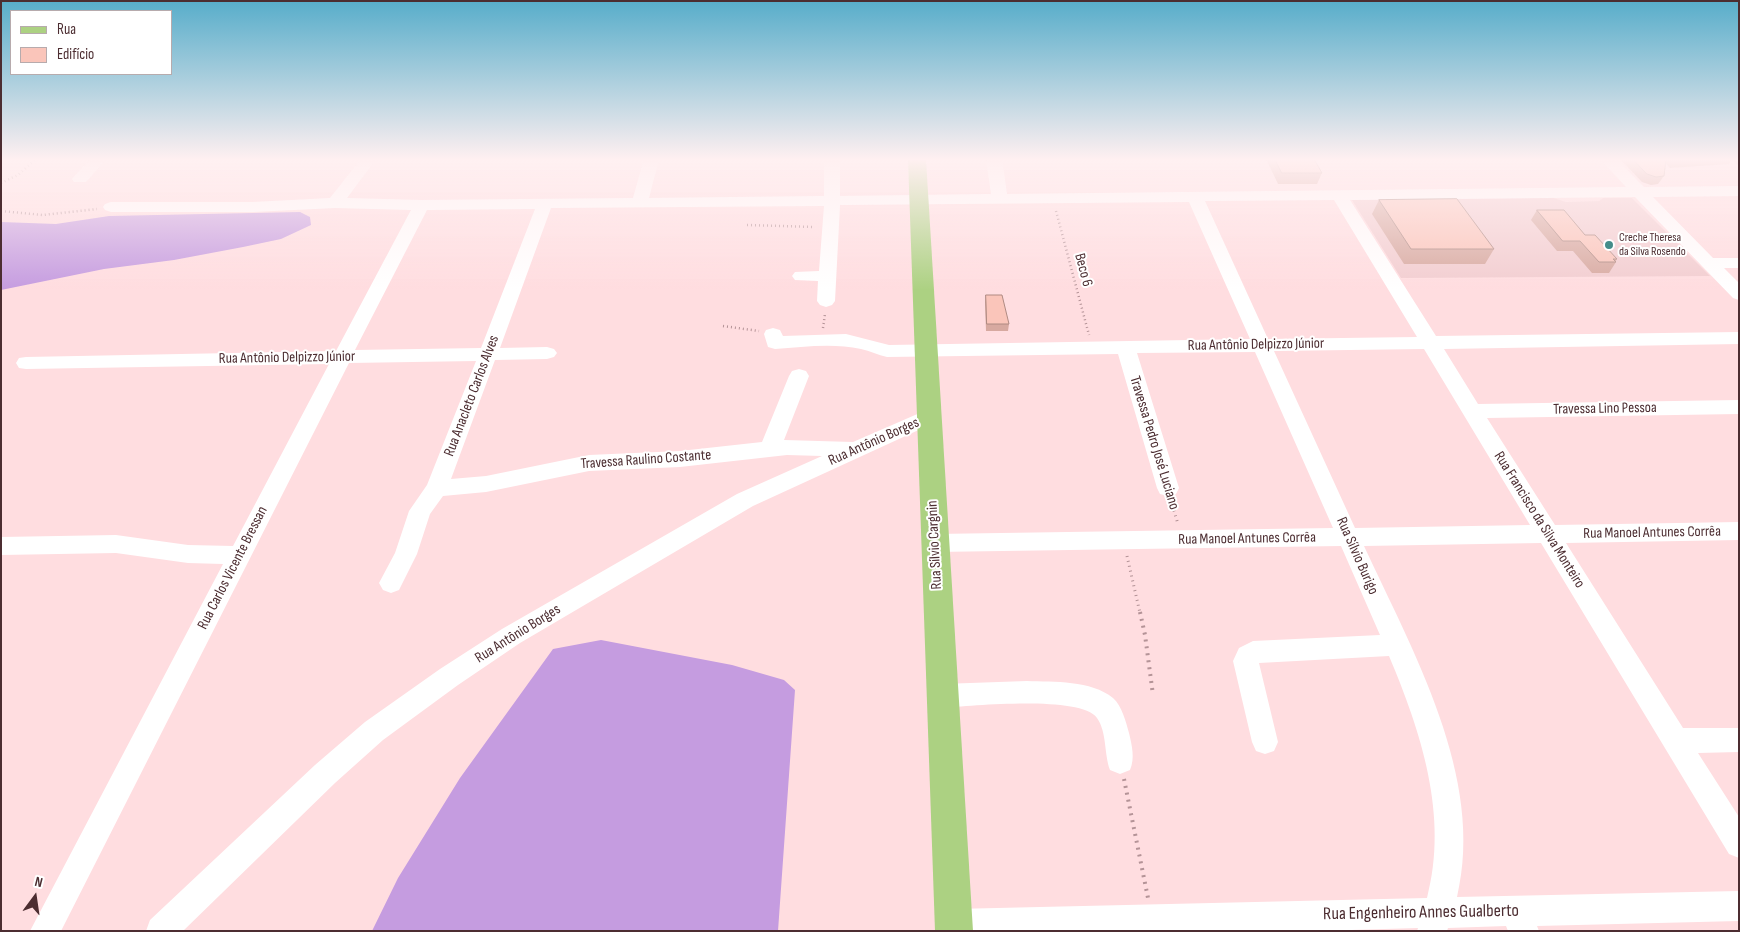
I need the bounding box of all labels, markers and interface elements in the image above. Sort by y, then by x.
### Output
legend [10,10,172,75]
text: Rua [57,20,76,39]
text: Edifício [57,45,94,64]
place label: Creche Theresa da Silva Rosendo [1619,231,1686,259]
marker: Creche Theresa da Silva Rosendo [1603,239,1615,251]
street label: Beco 6 [1070,251,1096,289]
street label: Rua Anacleto Carlos Alves [441,333,503,459]
street label: Rua Antônio Delpizzo Júnior [1188,335,1324,355]
street label: Rua Antônio Delpizzo Júnior [219,348,355,368]
street label: Travessa Pedro José Luciano [1125,374,1183,512]
street label: Travessa Lino Pessoa [1553,399,1657,419]
street label: Rua Antônio Borges [826,414,922,470]
street label: Travessa Raulino Costante [580,446,712,474]
street label: Rua Francisco da Silva Monteiro [1490,448,1588,592]
street label: Rua Sílvio Cargnin [924,500,946,590]
street label: Rua Carlos Vicente Bressan [194,503,272,633]
street label: Rua Sílvio Burigo [1332,515,1382,597]
street label: Rua Manoel Antunes Corrêa [1583,523,1721,543]
street label: Rua Manoel Antunes Corrêa [1178,529,1316,549]
street label: Rua Antônio Borges [472,601,564,667]
north arrow [10,872,60,922]
text: N [33,873,44,891]
street label: Rua Engenheiro Annes Gualberto [1323,900,1519,926]

